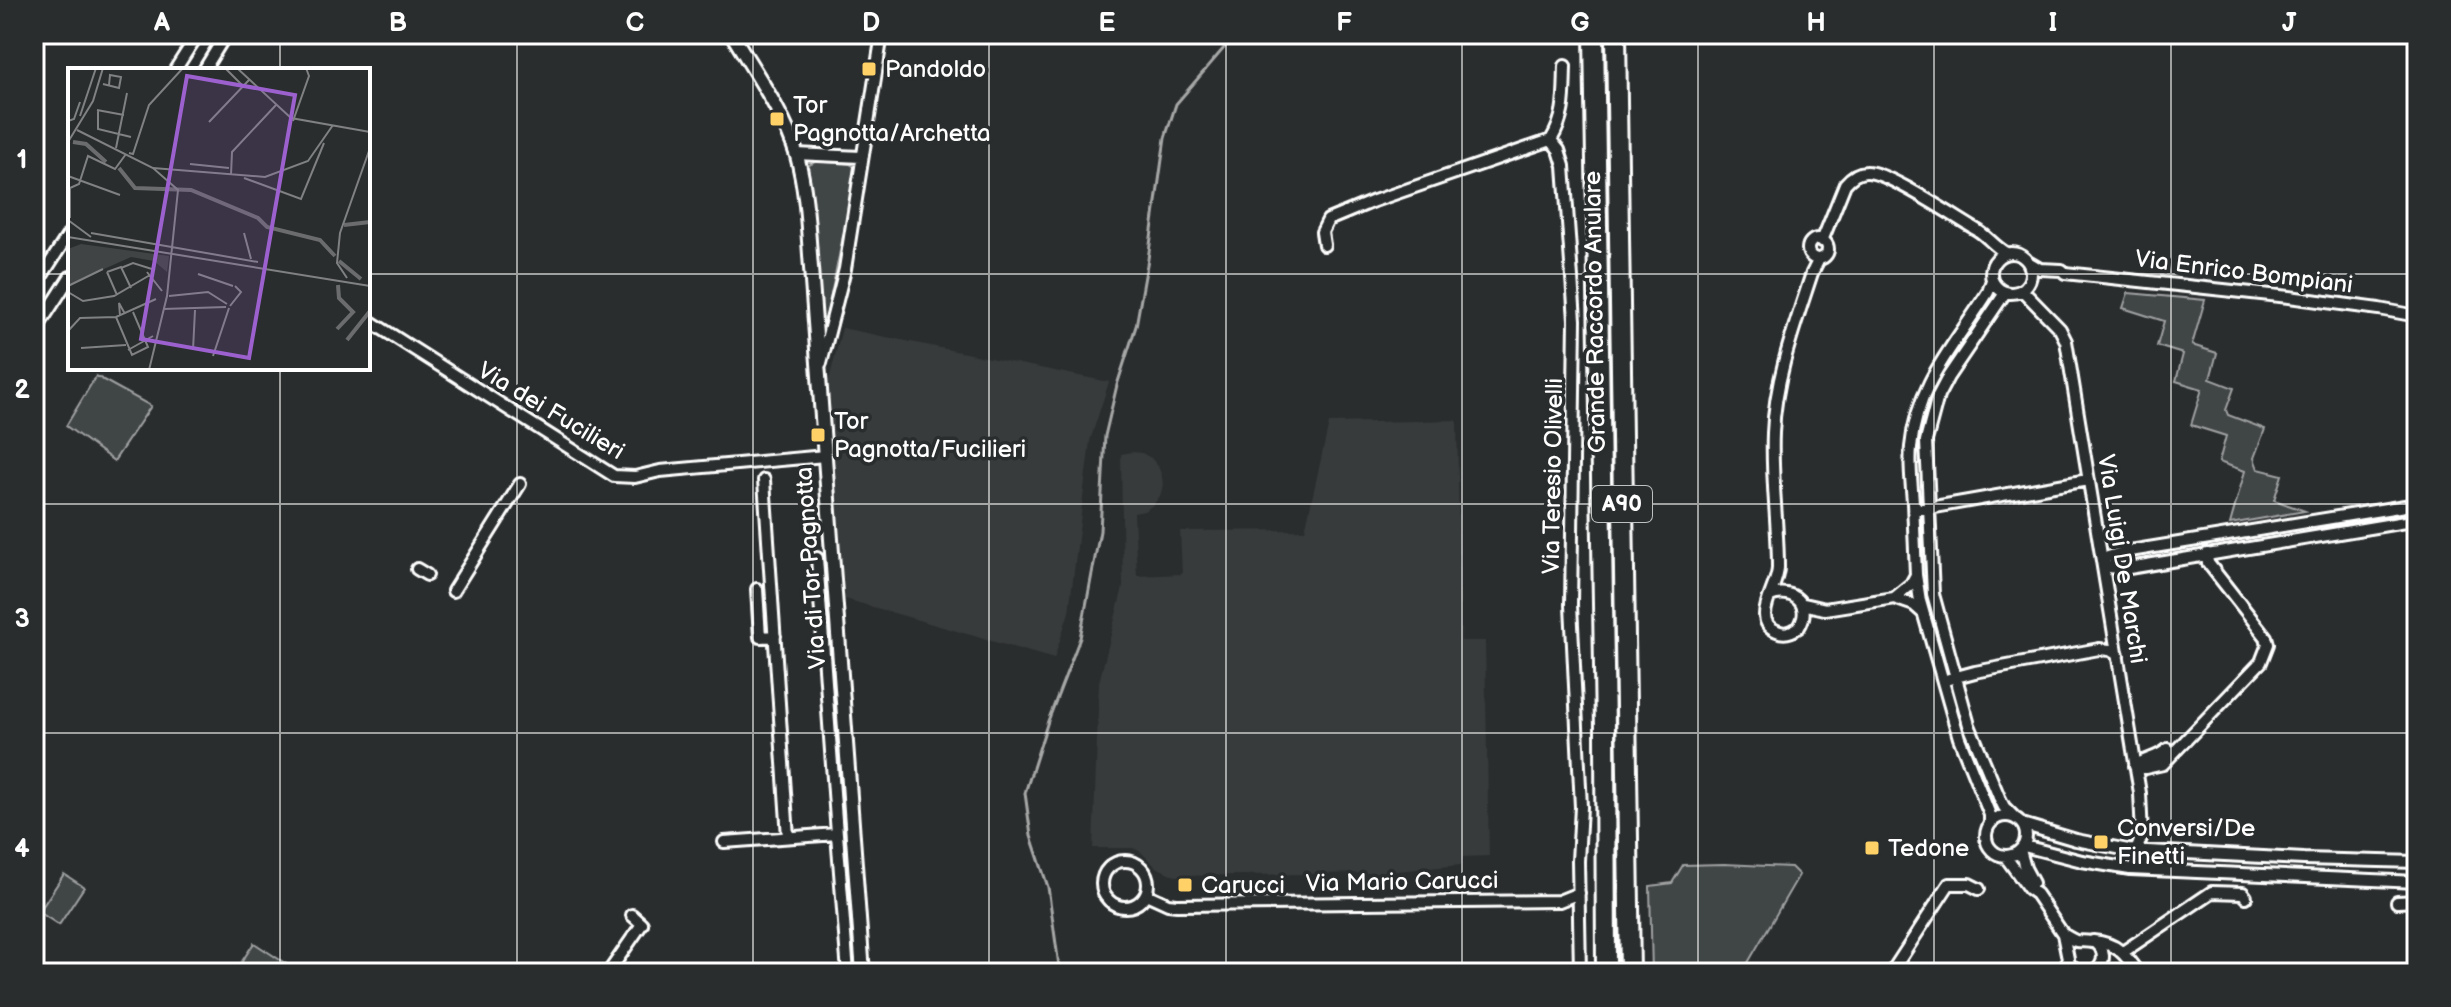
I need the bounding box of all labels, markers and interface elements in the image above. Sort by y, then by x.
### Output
text: A [153,8,170,39]
text: B [389,8,407,39]
text: C [626,8,644,39]
text: D [862,8,880,39]
text: E [1099,8,1116,39]
text: F [1336,8,1352,39]
text: G [1570,8,1590,39]
text: H [1806,8,1826,39]
text: I [2049,8,2057,39]
text: J [2282,8,2297,39]
place label: Pandoldo [885,55,986,84]
marker: Pandoldo [860,60,878,78]
inset map [68,68,370,370]
place label: Tor Pagnotta/Archetta [793,91,991,148]
marker: Tor Pagnotta/Archetta [768,110,786,128]
text: 1 [17,145,27,176]
street label: Grande Raccordo Anulare [1578,171,1612,453]
street label: Via Enrico Bompiani [2133,244,2355,300]
street label: Via dei Fucilieri [472,356,630,466]
text: 2 [14,375,30,406]
street label: Via Teresio Olivelli [1537,378,1569,574]
place label: Tor Pagnotta/Fucilieri [834,407,1026,464]
marker: Tor Pagnotta/Fucilieri [809,426,827,444]
street label: Via Luigi De Marchi [2091,452,2153,666]
street label: Via di Tor Pagnotta [789,466,833,670]
road number: A90 [1592,486,1652,522]
text: 3 [14,604,30,635]
place label: Conversi/De Finetti [2117,814,2255,871]
marker: Conversi/De Finetti [2092,833,2110,851]
text: 4 [14,834,30,865]
place label: Tedone [1888,834,1969,863]
marker: Tedone [1863,839,1881,857]
street label: Via Mario Carucci [1305,866,1499,898]
place label: Carucci [1201,871,1285,900]
marker: Carucci [1176,876,1194,894]

